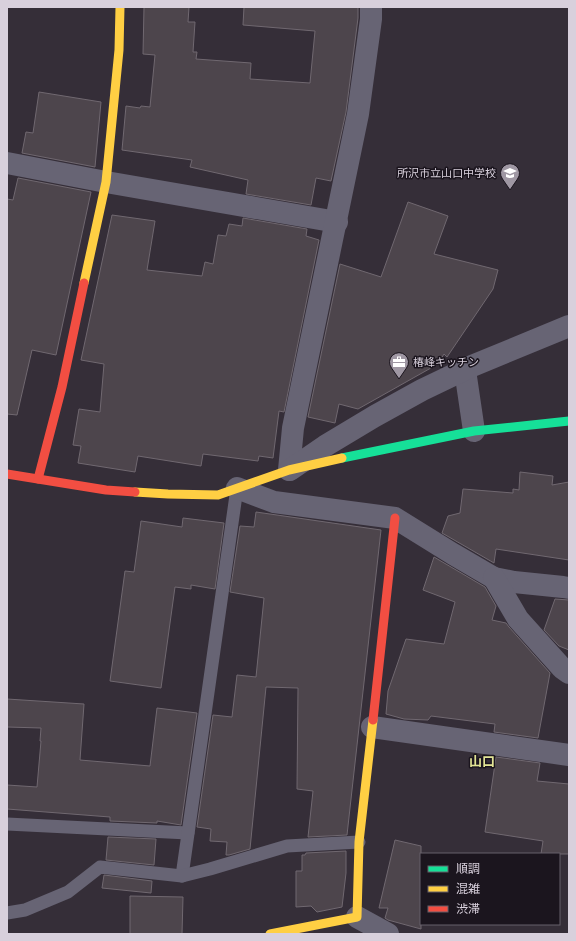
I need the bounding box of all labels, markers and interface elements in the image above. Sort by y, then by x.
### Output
school or university icon: 所沢市立山口中学校 [499,162,521,190]
place label: 所沢市立山口中学校 [397,167,496,180]
office icon: 椿峰キッチン [388,351,410,379]
place label: 椿峰キッチン [413,356,479,369]
district label: 山口 [469,754,495,769]
legend [420,853,560,925]
text: 順調 [456,862,480,876]
text: 混雑 [456,882,480,896]
text: 渋滞 [456,902,480,916]

